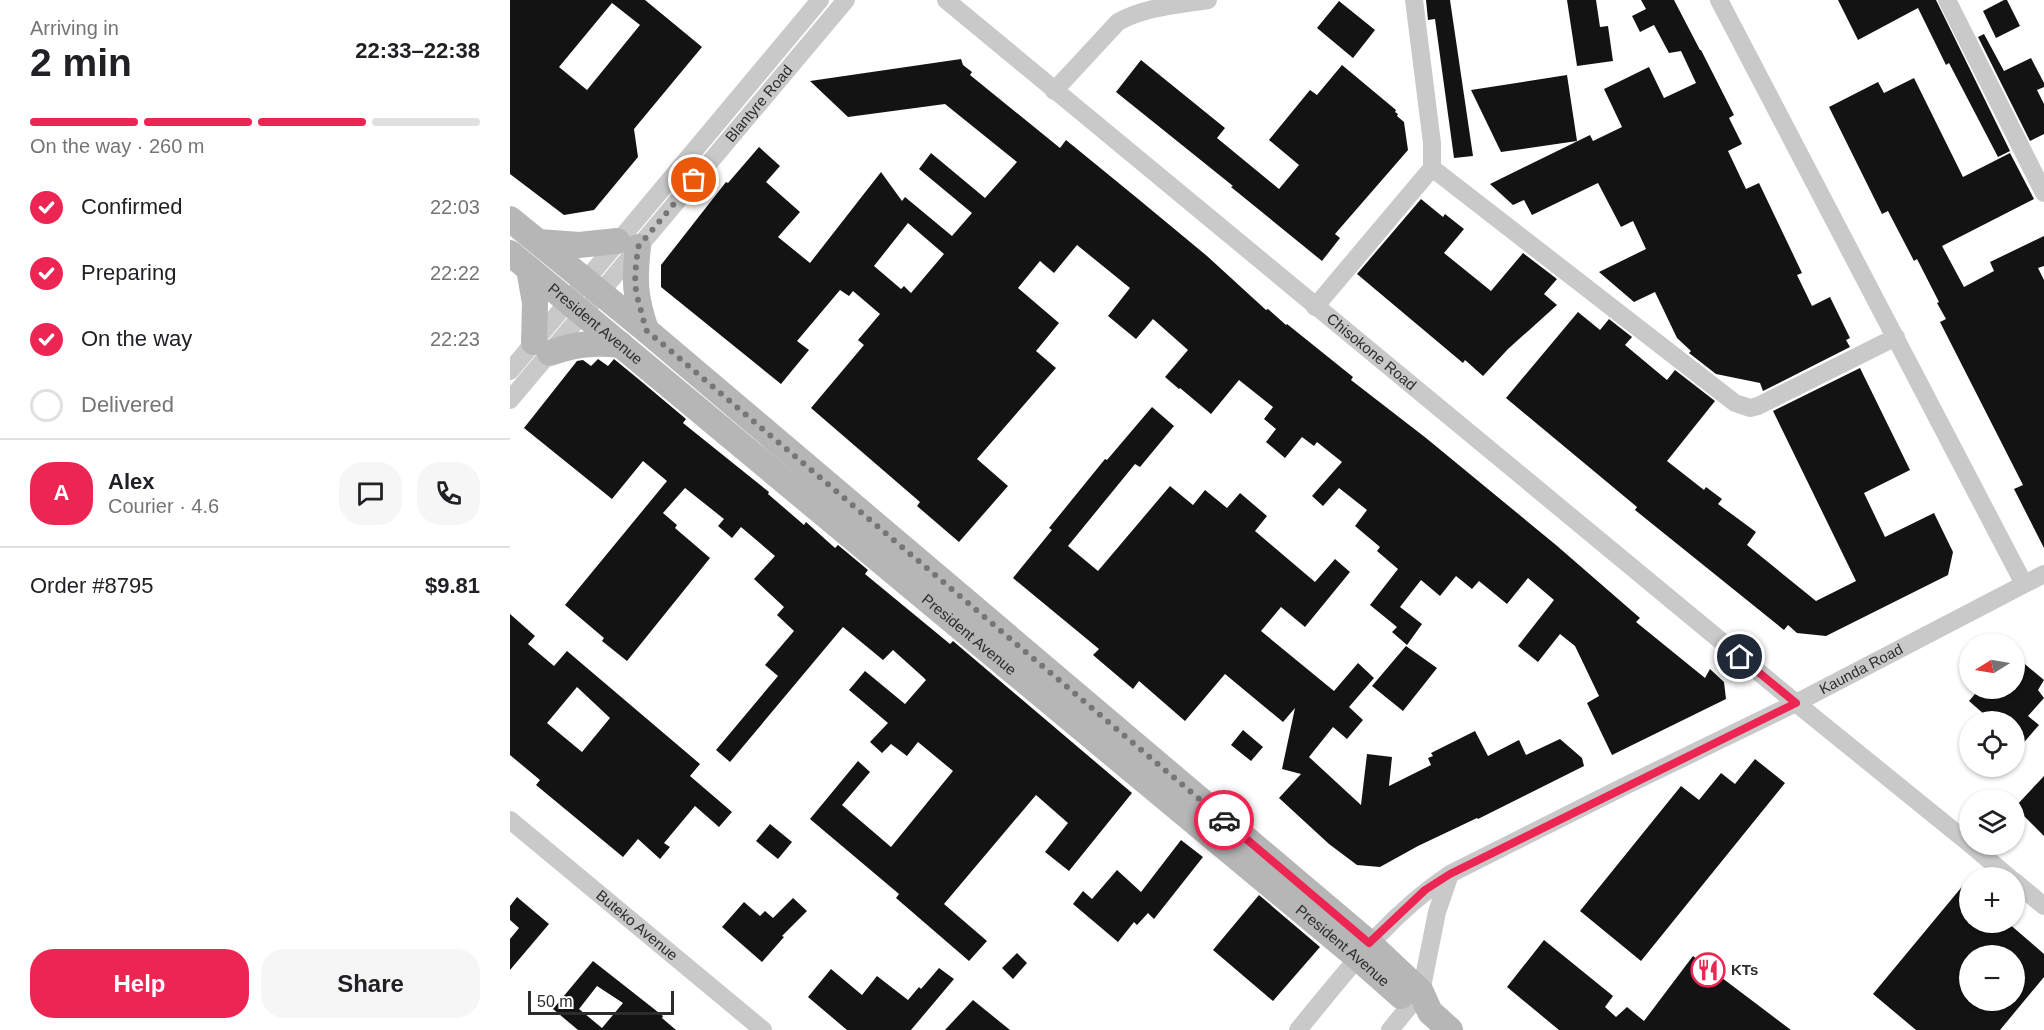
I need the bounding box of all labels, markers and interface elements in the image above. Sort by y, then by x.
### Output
text: Arriving in [30,17,119,39]
text: 22:33–22:38 [355,38,480,63]
text: 2 min [30,41,132,84]
street label: Blantyre Road [721,61,796,145]
text: On the way · 260 m [30,135,205,157]
pin [668,154,719,205]
icon: bag [677,163,710,196]
icon: check [30,191,63,224]
text: Confirmed [81,194,182,219]
text: 22:03 [430,196,480,218]
icon: check [30,257,63,290]
text: Preparing [81,260,176,285]
text: 22:22 [430,262,480,284]
street label: President Avenue [545,280,646,368]
street label: Chisokone Road [1324,310,1420,393]
icon: check [30,323,63,356]
text: On the way [81,326,192,351]
text: 22:23 [430,328,480,350]
text: Delivered [81,392,174,417]
button: chat [339,462,402,525]
button: phone [417,462,480,525]
text: Alex [108,469,154,494]
text: A [54,480,69,505]
text: Courier · 4.6 [108,495,219,517]
text: Order #8795 [30,573,154,598]
text: $9.81 [425,573,480,598]
street label: President Avenue [919,590,1020,678]
pin [1714,631,1765,682]
north arrow [1959,633,2025,699]
map controls [1959,633,2025,1011]
icon: home [1723,640,1756,673]
street label: Kaunda Road [1816,640,1905,697]
button: locate [1959,711,2025,777]
button: layers [1959,789,2025,855]
courier [1194,790,1254,850]
icon: car [1208,804,1241,837]
button: + [1959,867,2025,933]
street label: Buteko Avenue [593,886,681,964]
street label: President Avenue [1293,901,1393,990]
button: − [1959,945,2025,1011]
button: Help [30,949,249,1018]
button: Share [261,949,480,1018]
restaurant icon: KTs [1690,952,1726,988]
place label: KTs [1731,961,1758,978]
scale bar [528,988,674,1016]
text: 50 m [537,993,573,1010]

